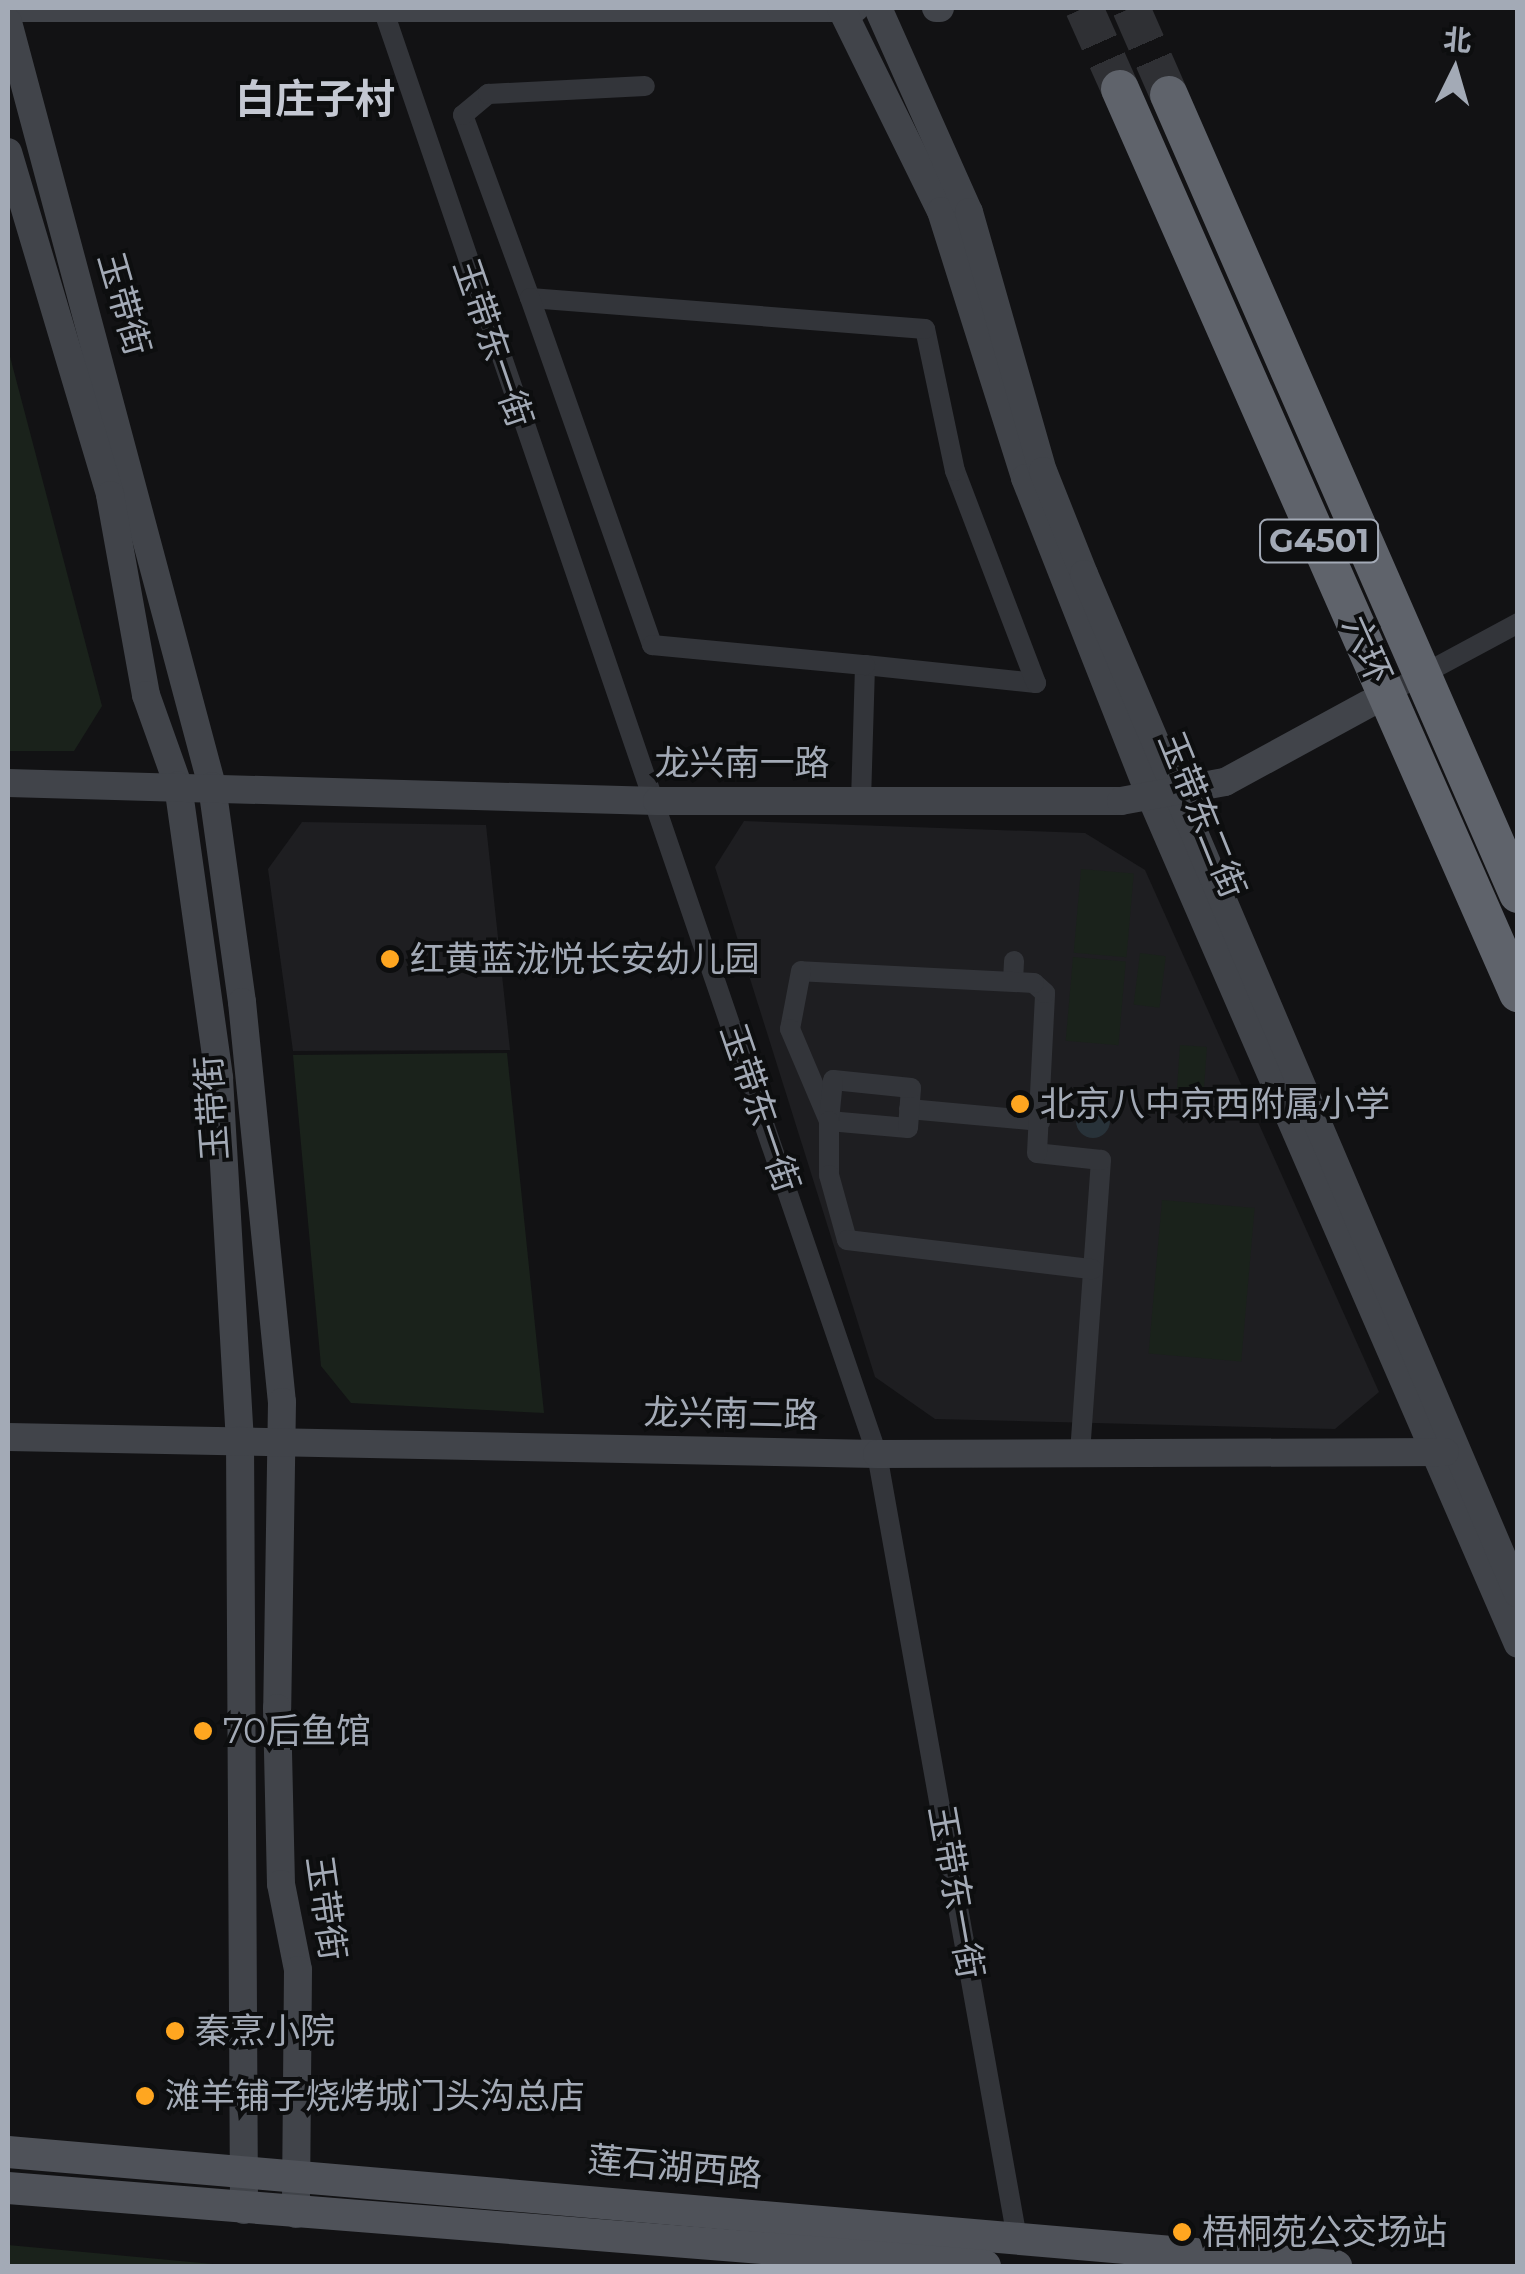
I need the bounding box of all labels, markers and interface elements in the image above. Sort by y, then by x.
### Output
north arrow [1405,20,1505,120]
text: 北 [1442,22,1473,58]
district label: 白庄子村 [235,75,395,123]
street label: 玉带街 [89,248,159,360]
street label: 玉带东一街 [445,253,541,433]
road number: G4501 [1259,514,1379,568]
street label: 六环 [1334,609,1400,691]
street label: 玉带东二街 [1150,726,1254,904]
street label: 龙兴南一路 [655,742,829,784]
place label: 红黄蓝泷悦长安幼儿园 [410,938,760,980]
marker: 红黄蓝泷悦长安幼儿园 [379,948,401,970]
street label: 玉带东一街 [712,1018,808,1198]
street label: 玉带街 [187,1054,237,1162]
place label: 北京八中京西附属小学 [1040,1083,1390,1125]
marker: 北京八中京西附属小学 [1009,1093,1031,1115]
street label: 龙兴南二路 [643,1391,819,1437]
place label: 70后鱼馆 [223,1710,371,1752]
marker: 70后鱼馆 [192,1720,214,1742]
street label: 玉带东一街 [920,1802,992,1982]
street label: 玉带街 [298,1853,354,1963]
place label: 秦烹小院 [195,2010,335,2052]
marker: 秦烹小院 [164,2020,186,2042]
place label: 滩羊铺子烧烤城门头沟总店 [165,2075,585,2117]
marker: 滩羊铺子烧烤城门头沟总店 [134,2085,156,2107]
street label: 莲石湖西路 [586,2138,764,2196]
place label: 梧桐苑公交场站 [1202,2211,1447,2253]
marker: 梧桐苑公交场站 [1171,2221,1193,2243]

